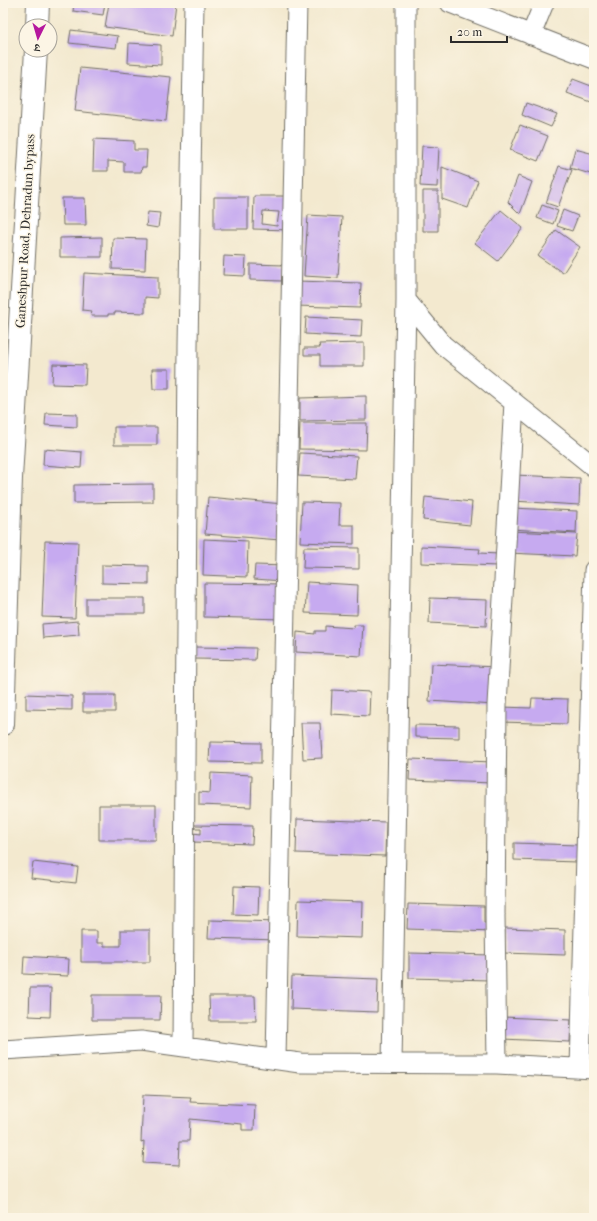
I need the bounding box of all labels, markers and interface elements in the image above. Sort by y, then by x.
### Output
north arrow [18,18,58,58]
scale bar [451,18,507,44]
text: 20 m [457,25,482,39]
text: उ [32,41,42,54]
street label: Ganeshpur Road, Dehradun bypass [12,133,38,328]

